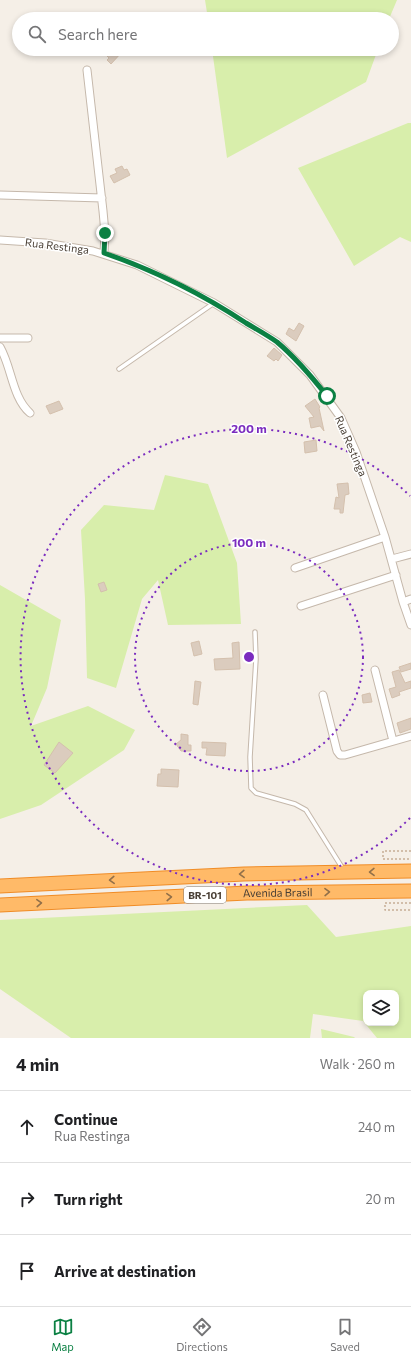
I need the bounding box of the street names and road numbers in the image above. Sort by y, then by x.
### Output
street label: Rua Restinga [24,235,90,256]
street label: Rua Restinga [333,414,370,478]
street label: Avenida Brasil [243,885,313,899]
road number: BR-101 [184,887,226,903]

